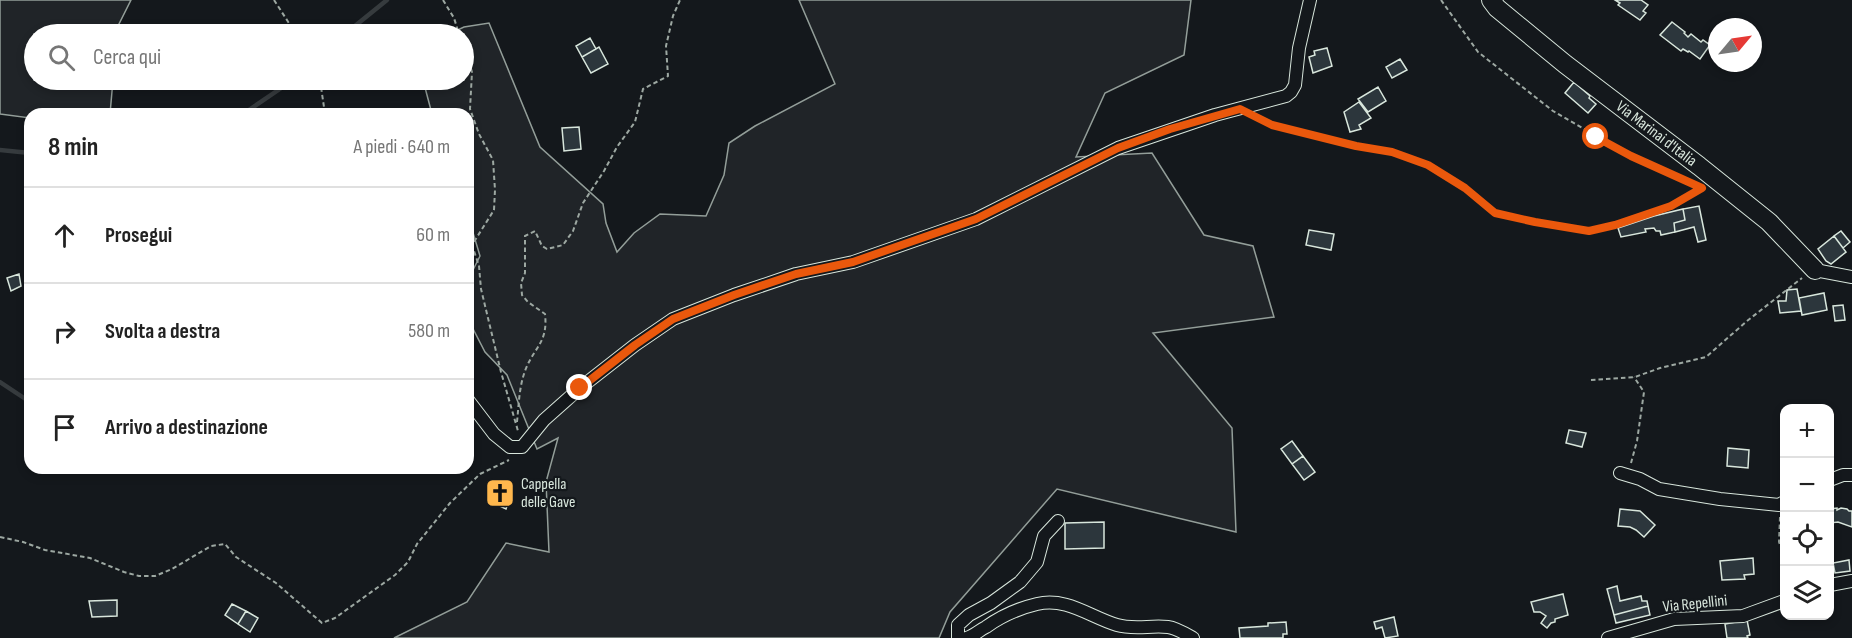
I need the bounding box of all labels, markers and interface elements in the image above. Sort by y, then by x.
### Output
north arrow [1708,18,1762,72]
search box [24,24,474,90]
icon: search [45,41,78,74]
text: Cerca qui [93,44,161,71]
street label: Via Marinai d'Italia [1612,97,1701,170]
route start [1582,123,1608,149]
text: 8 min [48,132,98,163]
text: A piedi · 640 m [353,135,450,159]
icon: ahead [48,219,81,252]
text: Prosegui [105,222,172,249]
text: 60 m [416,223,450,247]
icon: right [48,315,81,348]
text: Svolta a destra [105,318,220,345]
text: 580 m [408,319,450,343]
route end [566,374,592,400]
map controls [1780,404,1834,620]
button: + [1780,404,1834,458]
icon: arrive [48,411,81,444]
text: Arrivo a destinazione [105,414,268,441]
button: − [1780,458,1834,512]
place label: Cappella delle Gave [521,475,575,512]
church icon: Cappella delle Gave [484,477,516,509]
button: locate [1780,512,1834,566]
button: layers [1780,566,1834,620]
street label: Via Repellini [1662,591,1728,617]

